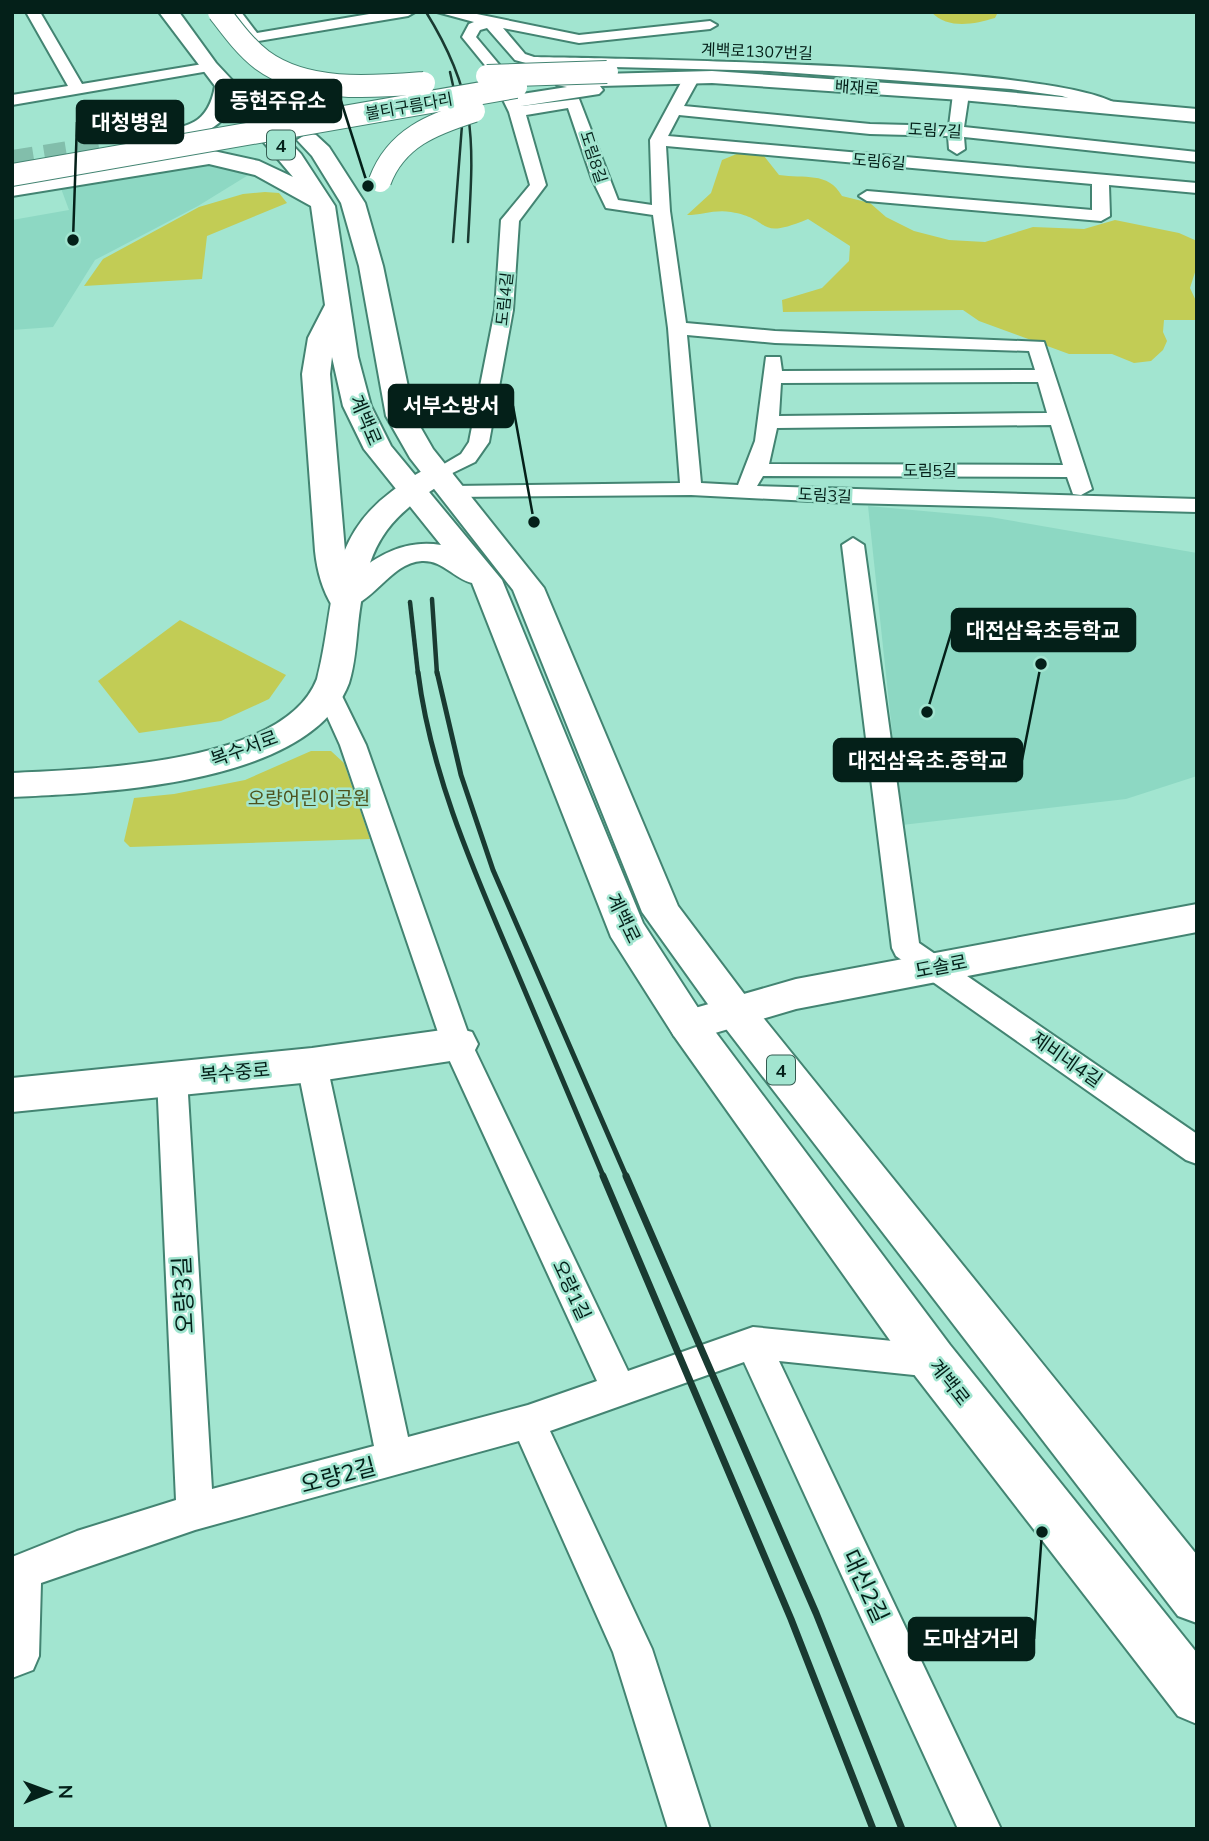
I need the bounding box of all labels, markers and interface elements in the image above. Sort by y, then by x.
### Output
street label: 계백로1307번길 [701,39,813,63]
street label: 배재로 [834,75,880,99]
callout: 동현주유소 [216,80,341,122]
text: 동현주유소 [230,87,326,113]
street label: 불티구름다리 [364,88,454,124]
callout: 대청병원 [77,101,183,143]
text: 대청병원 [91,109,169,135]
street label: 도림7길 [908,119,962,141]
street label: 도림8길 [576,128,612,186]
road number: 4 [267,130,295,160]
street label: 도림6길 [851,149,907,173]
street label: 도림4길 [491,271,517,327]
callout: 서부소방서 [389,385,513,427]
street label: 계백로 [345,391,387,449]
text: 서부소방서 [403,392,499,418]
street label: 도림5길 [903,460,957,480]
street label: 도림3길 [798,484,852,506]
callout: 대전삼육초등학교 [952,609,1135,651]
text: 대전삼육초등학교 [966,617,1120,643]
street label: 복수서로 [207,725,281,771]
callout: 대전삼육초.중학교 [834,739,1022,781]
text: 대전삼육초.중학교 [848,747,1008,773]
park label: 오량어린이공원 [248,786,370,810]
street label: 계백로 [602,889,646,947]
street label: 도솔로 [913,949,969,983]
street label: 제비네4길 [1027,1026,1107,1092]
road number: 4 [767,1056,795,1084]
street label: 복수중로 [199,1057,271,1087]
street label: 오량3길 [166,1256,200,1334]
street label: 오량1길 [548,1256,596,1324]
street label: 계백로 [924,1354,976,1410]
street label: 오량2길 [297,1451,379,1499]
street label: 대신2길 [837,1545,895,1627]
callout: 도마삼거리 [909,1618,1034,1660]
text: 도마삼거리 [923,1625,1019,1651]
north arrow [14,1757,84,1827]
text: N [54,1784,78,1799]

